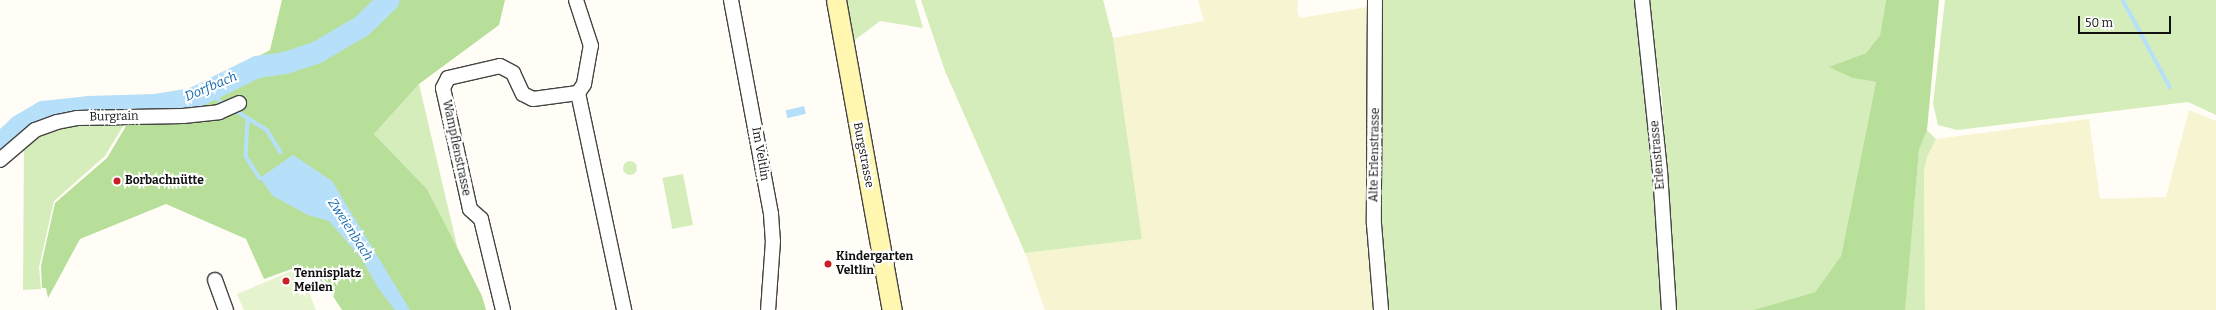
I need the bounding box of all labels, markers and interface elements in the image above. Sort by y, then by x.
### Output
scale bar [2080,8,2173,34]
text: 50 m [2085,16,2113,30]
water label: Dorfbach [183,69,239,105]
street label: Wampflenstrasse [439,99,473,197]
street label: Alte Erlenstrasse [1367,108,1383,202]
street label: Burgrain [89,109,139,125]
street label: Erlenstrasse [1648,120,1668,190]
street label: Burgstrasse [850,121,876,189]
street label: Im Veltlin [748,126,772,182]
place label: Borbachnütte [125,174,204,188]
marker: Borbachnütte [112,176,122,186]
water label: Zweienbach [324,196,376,264]
place label: Kindergarten Veltlin [836,250,913,278]
marker: Kindergarten Veltlin [823,259,833,269]
place label: Tennisplatz Meilen [294,267,361,295]
marker: Tennisplatz Meilen [281,276,291,286]

